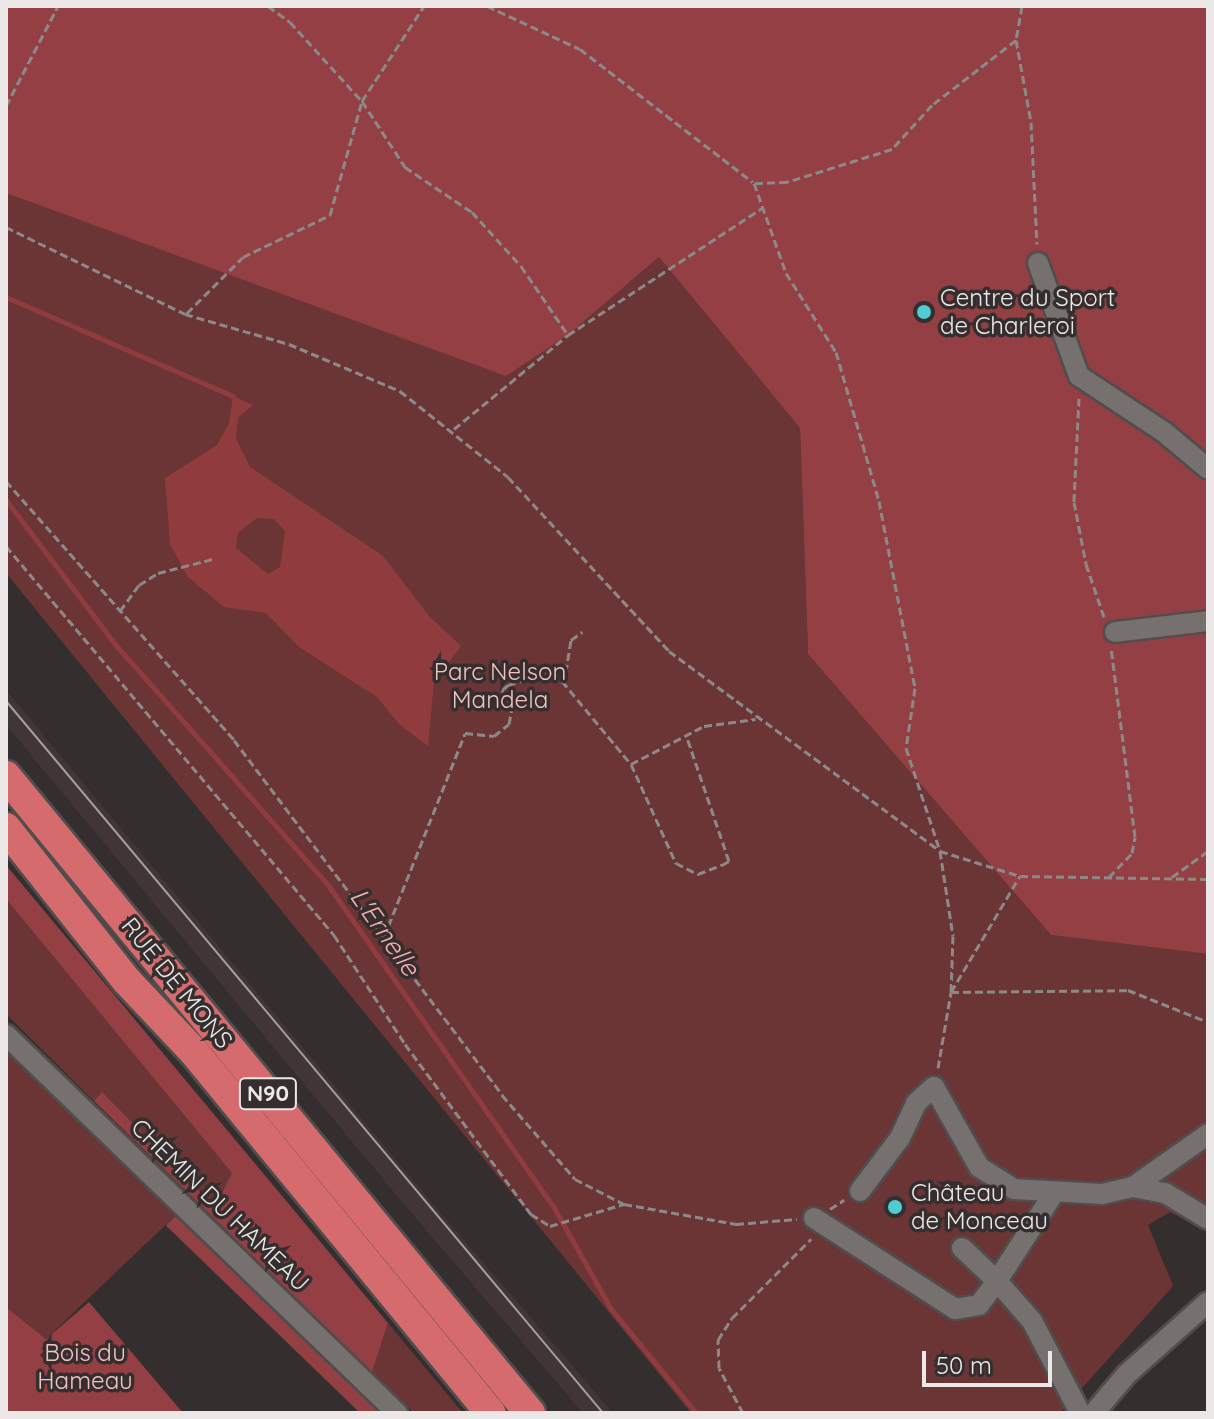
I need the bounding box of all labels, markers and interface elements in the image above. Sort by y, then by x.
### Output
place label: Centre du Sport de Charleroi [940,284,1115,340]
marker: Centre du Sport de Charleroi [915,303,933,321]
park label: Parc Nelson Mandela [434,658,566,714]
water label: L'Ernelle [344,882,426,982]
street label: RUE DE MONS [115,912,239,1054]
road number: N90 [238,1076,298,1112]
street label: CHEMIN DU HAMEAU [125,1113,315,1297]
place label: Château de Monceau [911,1179,1048,1235]
marker: Château de Monceau [886,1198,904,1216]
scale bar [926,1335,1056,1385]
park label: Bois du Hameau [37,1339,133,1395]
text: 50 m [936,1350,992,1380]

